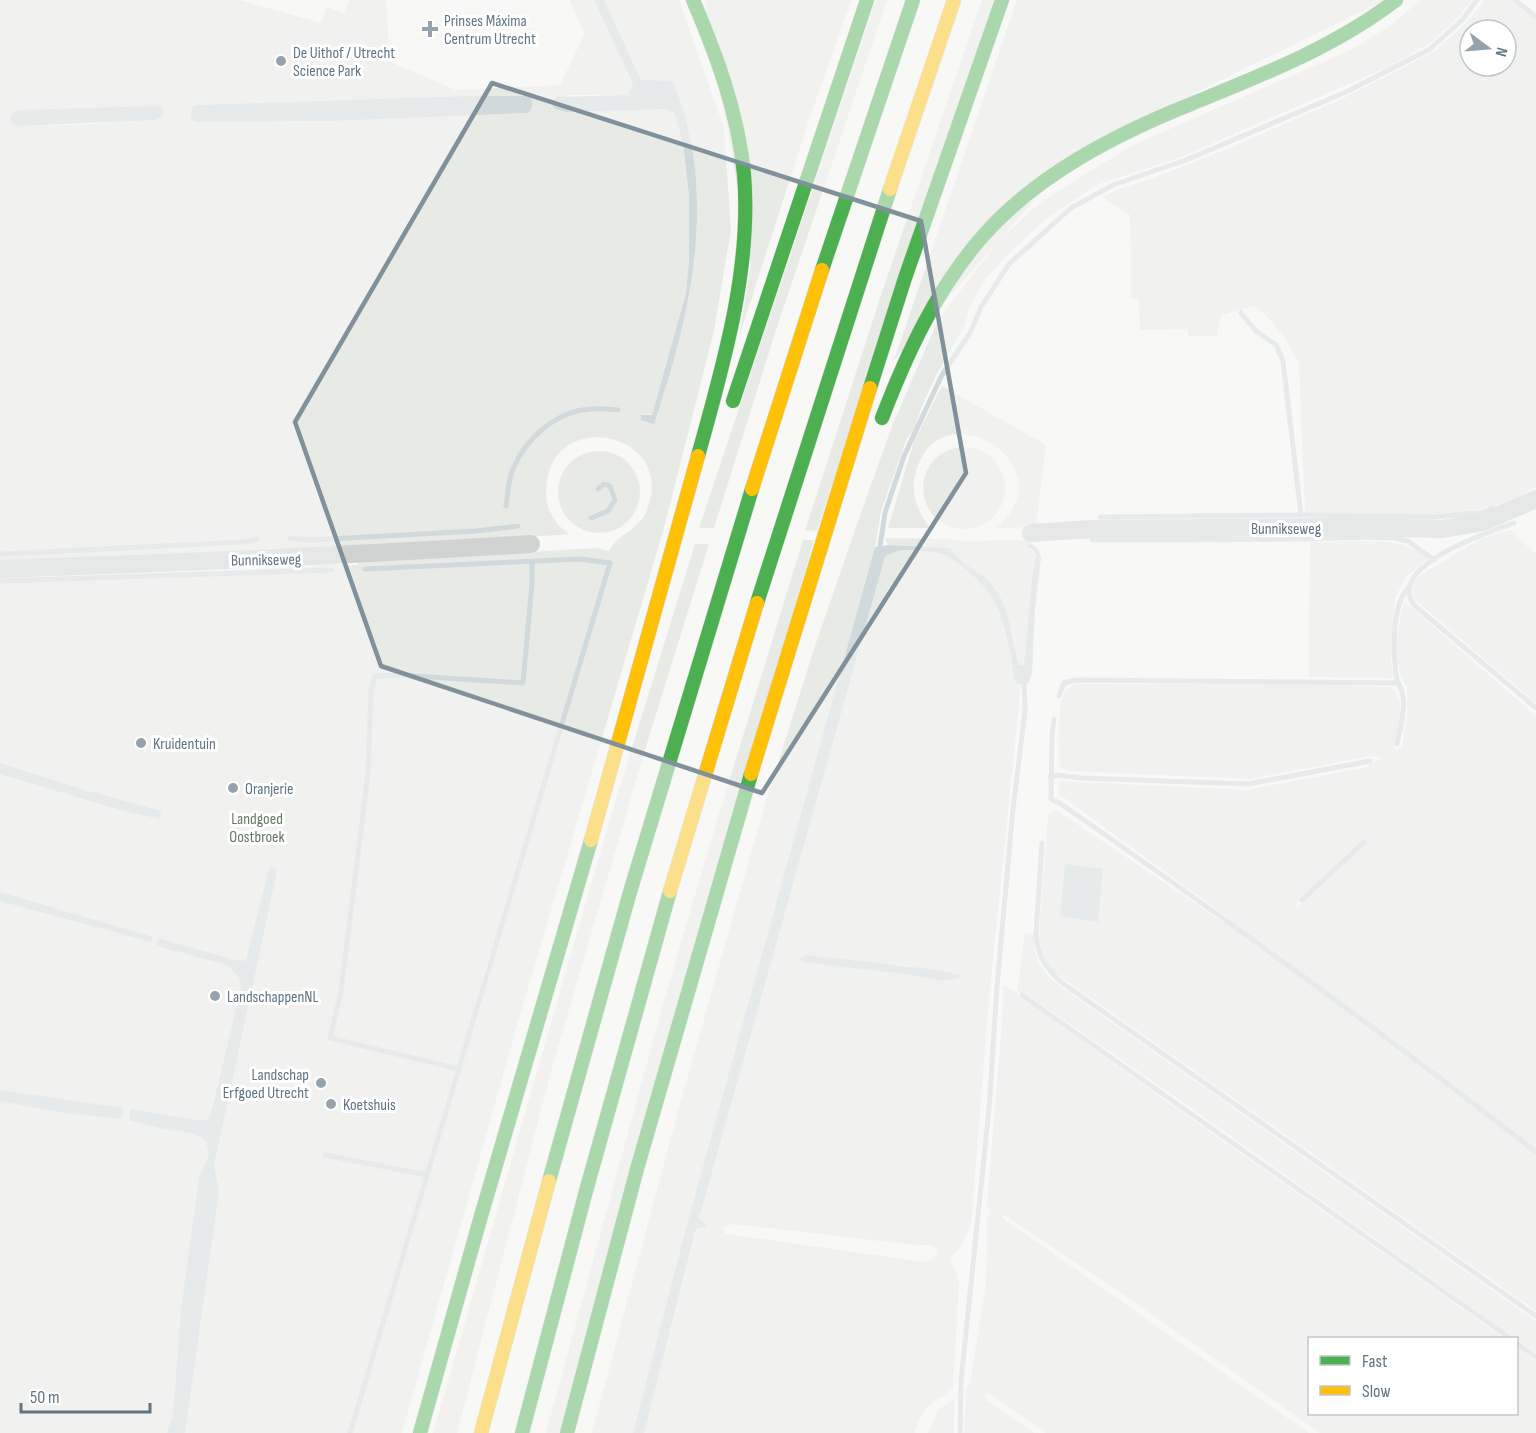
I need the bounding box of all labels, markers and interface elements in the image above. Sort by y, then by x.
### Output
place label: Prinses Máxima Centrum Utrecht [444,12,536,49]
north arrow [1458,18,1518,78]
marker: Prinses Máxima Centrum Utrecht [421,20,439,38]
place label: De Uithof / Utrecht Science Park [293,44,395,81]
text: N [1491,45,1511,58]
marker: De Uithof / Utrecht Science Park [274,54,288,68]
street label: Bunnikseweg [1251,520,1321,539]
street label: Bunnikseweg [231,550,301,571]
place label: Kruidentuin [153,735,216,754]
marker: Kruidentuin [134,736,148,750]
place label: Oranjerie [245,780,294,799]
marker: Oranjerie [226,781,240,795]
park label: Landgoed Oostbroek [229,810,285,847]
place label: LandschappenNL [227,988,318,1007]
marker: LandschappenNL [208,989,222,1003]
place label: Landschap Erfgoed Utrecht [223,1066,309,1103]
marker: Landschap Erfgoed Utrecht [314,1076,328,1090]
place label: Koetshuis [343,1096,396,1115]
marker: Koetshuis [324,1097,338,1111]
legend [1308,1337,1518,1415]
text: Fast [1362,1351,1388,1372]
scale bar [21,1376,150,1414]
text: Slow [1362,1381,1391,1402]
text: 50 m [30,1387,60,1408]

